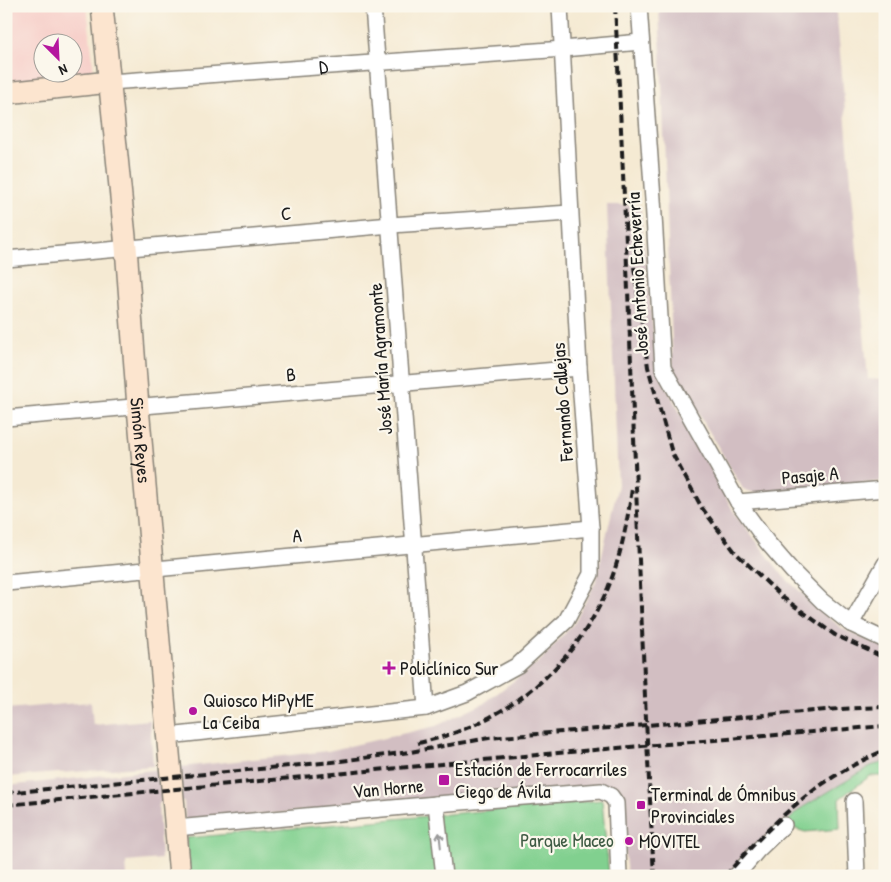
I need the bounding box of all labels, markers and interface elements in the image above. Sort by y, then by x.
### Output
north arrow [32,32,82,82]
street label: D [318,53,329,80]
text: N [56,60,71,81]
street label: José Antonio Echeverría [620,191,654,356]
street label: C [280,200,292,226]
street label: José María Agramonte [362,282,398,436]
street label: Fernando Callejas [545,342,579,463]
street label: B [285,361,297,387]
street label: Simón Reyes [124,397,158,484]
street label: Pasaje A [780,460,840,490]
street label: A [291,522,303,548]
place label: Policlínico Sur [400,655,499,681]
marker: Policlínico Sur [382,661,396,675]
place label: Quiosco MiPyME La Ceiba [203,687,315,735]
marker: Quiosco MiPyME La Ceiba [187,705,199,717]
place label: Estación de Ferrocarriles Ciego de Ávila [455,756,627,804]
street label: Van Horne [351,772,425,804]
marker: Estación de Ferrocarriles Ciego de Ávila [437,773,451,787]
place label: Terminal de Ómnibus Provinciales [651,781,796,829]
marker: Terminal de Ómnibus Provinciales [635,799,647,811]
park label: Parque Maceo [520,827,614,853]
place label: MOVITEL [639,828,700,854]
one-way arrow [435,832,445,848]
marker: MOVITEL [623,835,635,847]

